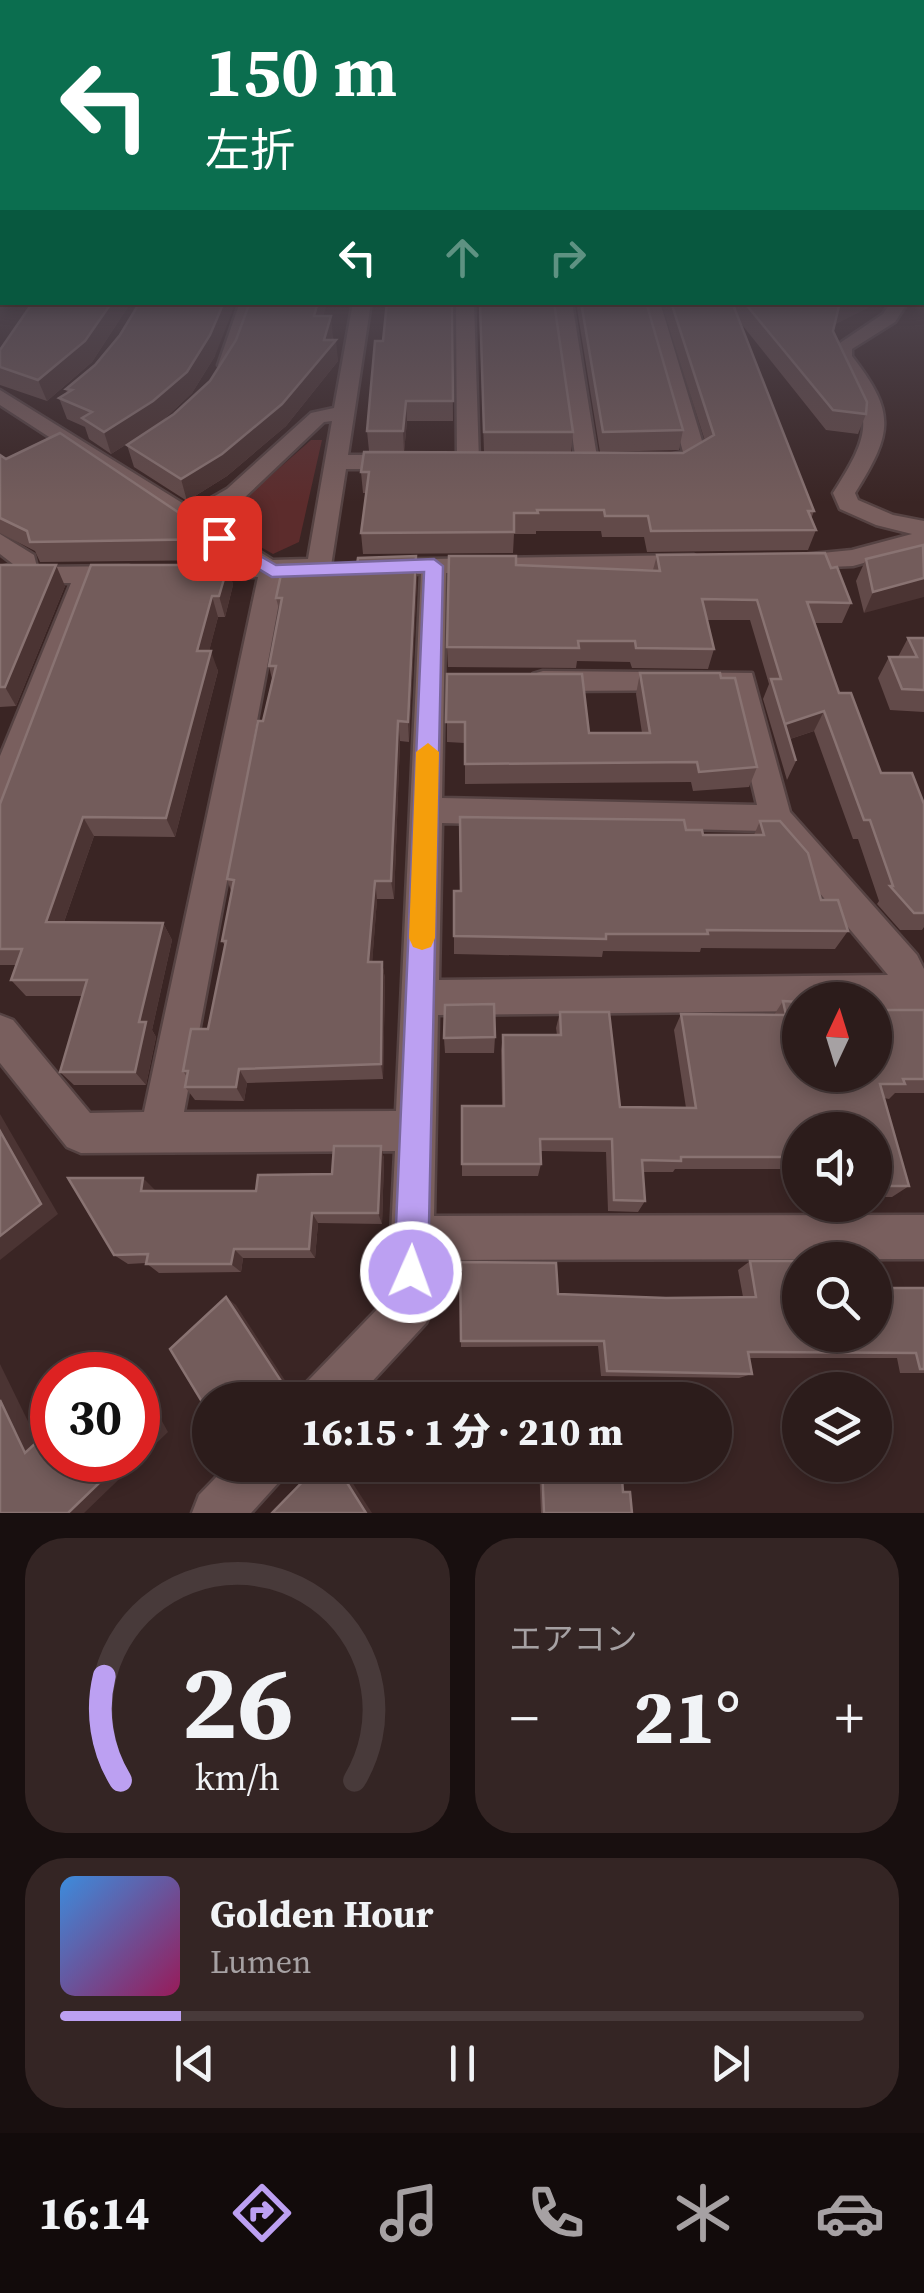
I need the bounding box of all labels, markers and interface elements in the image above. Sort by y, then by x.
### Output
text: 150 m [205,23,397,119]
icon: left [40,40,170,170]
text: 左折 [205,119,295,181]
icon: left [330,230,385,285]
icon: ahead [435,230,490,285]
icon: right [540,230,595,285]
pin [177,496,262,581]
icon: arrive [192,511,247,566]
north arrow [782,982,892,1092]
map controls [782,982,892,1482]
button: sound [782,1112,892,1222]
position arrow [359,1220,463,1324]
button: search [782,1242,892,1352]
speed limit sign: 30 [30,1352,160,1482]
button: layers [782,1372,892,1482]
text: 16:15 · 1 分 · 210 m [301,1406,623,1458]
text: エアコン [510,1617,638,1661]
text: 26 [181,1630,294,1773]
text: 21° [633,1665,740,1768]
text: − [510,1680,539,1755]
text: + [835,1680,864,1755]
text: km/h [195,1753,280,1802]
text: Golden Hour [210,1888,433,1940]
text: Lumen [210,1940,312,1984]
icon: previous [167,2036,222,2091]
icon: pause [435,2036,490,2091]
icon: next [703,2036,758,2091]
icon: directions [227,2178,297,2248]
icon: music [374,2178,444,2248]
icon: phone [521,2178,591,2248]
icon: climate [668,2178,738,2248]
icon: car [815,2178,885,2248]
text: 16:14 [39,2182,150,2244]

